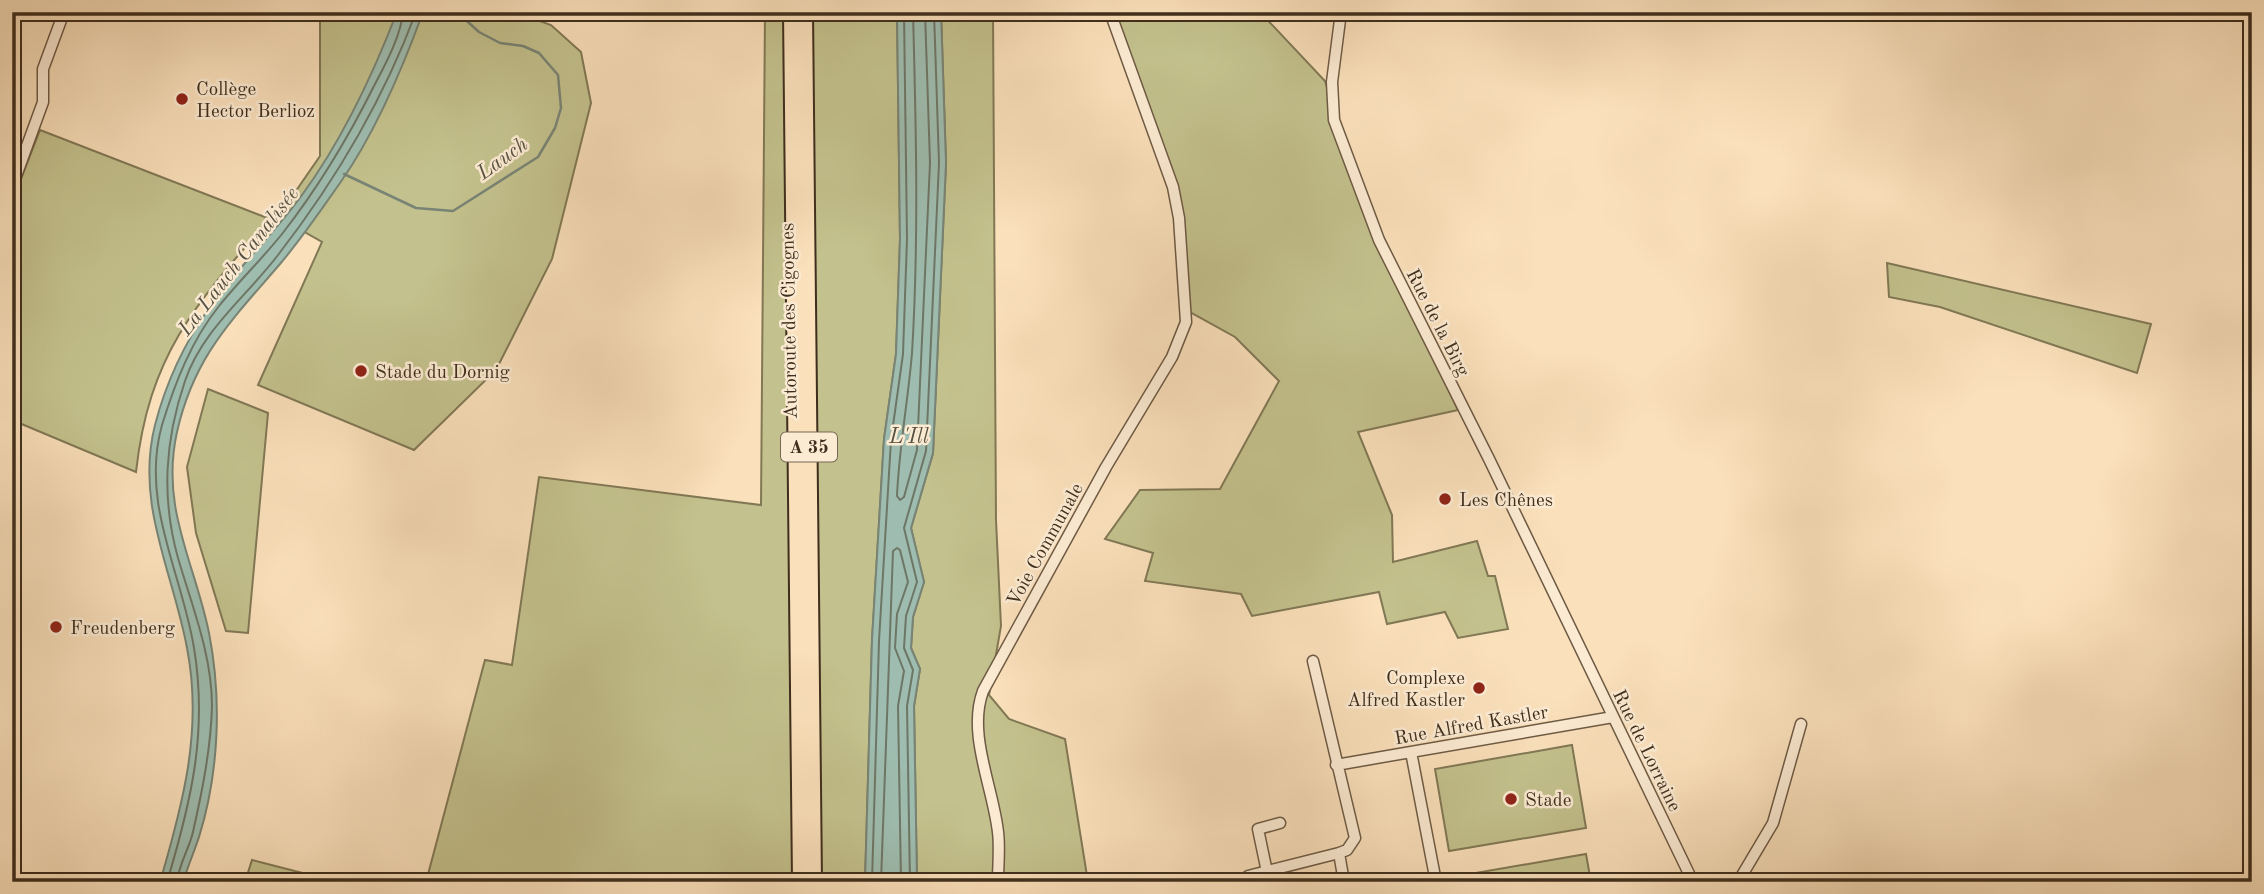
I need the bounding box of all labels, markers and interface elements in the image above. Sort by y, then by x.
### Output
place label: Collège Hector Berlioz [196,81,315,122]
marker: Collège Hector Berlioz [174,91,190,107]
water label: Lauch [473,134,532,185]
water label: La Lauch Canalisée [174,184,304,341]
street label: Autoroute des Cigognes [779,223,802,419]
street label: Rue de la Birg [1402,266,1472,381]
marker: Stade du Dornig [353,363,369,379]
place label: Stade du Dornig [375,364,511,383]
water label: L'Ill [888,427,929,448]
road number: A 35 [781,432,837,462]
street label: Voie Communale [1005,480,1088,610]
marker: Les Chênes [1437,491,1453,507]
place label: Les Chênes [1459,492,1553,511]
marker: Freudenberg [48,619,64,635]
place label: Freudenberg [70,620,176,639]
place label: Complexe Alfred Kastler [1347,670,1465,711]
marker: Complexe Alfred Kastler [1471,680,1487,696]
street label: Rue de Lorraine [1608,687,1683,815]
street label: Rue Alfred Kastler [1393,704,1550,749]
marker: Stade [1503,791,1519,807]
place label: Stade [1525,792,1571,811]

